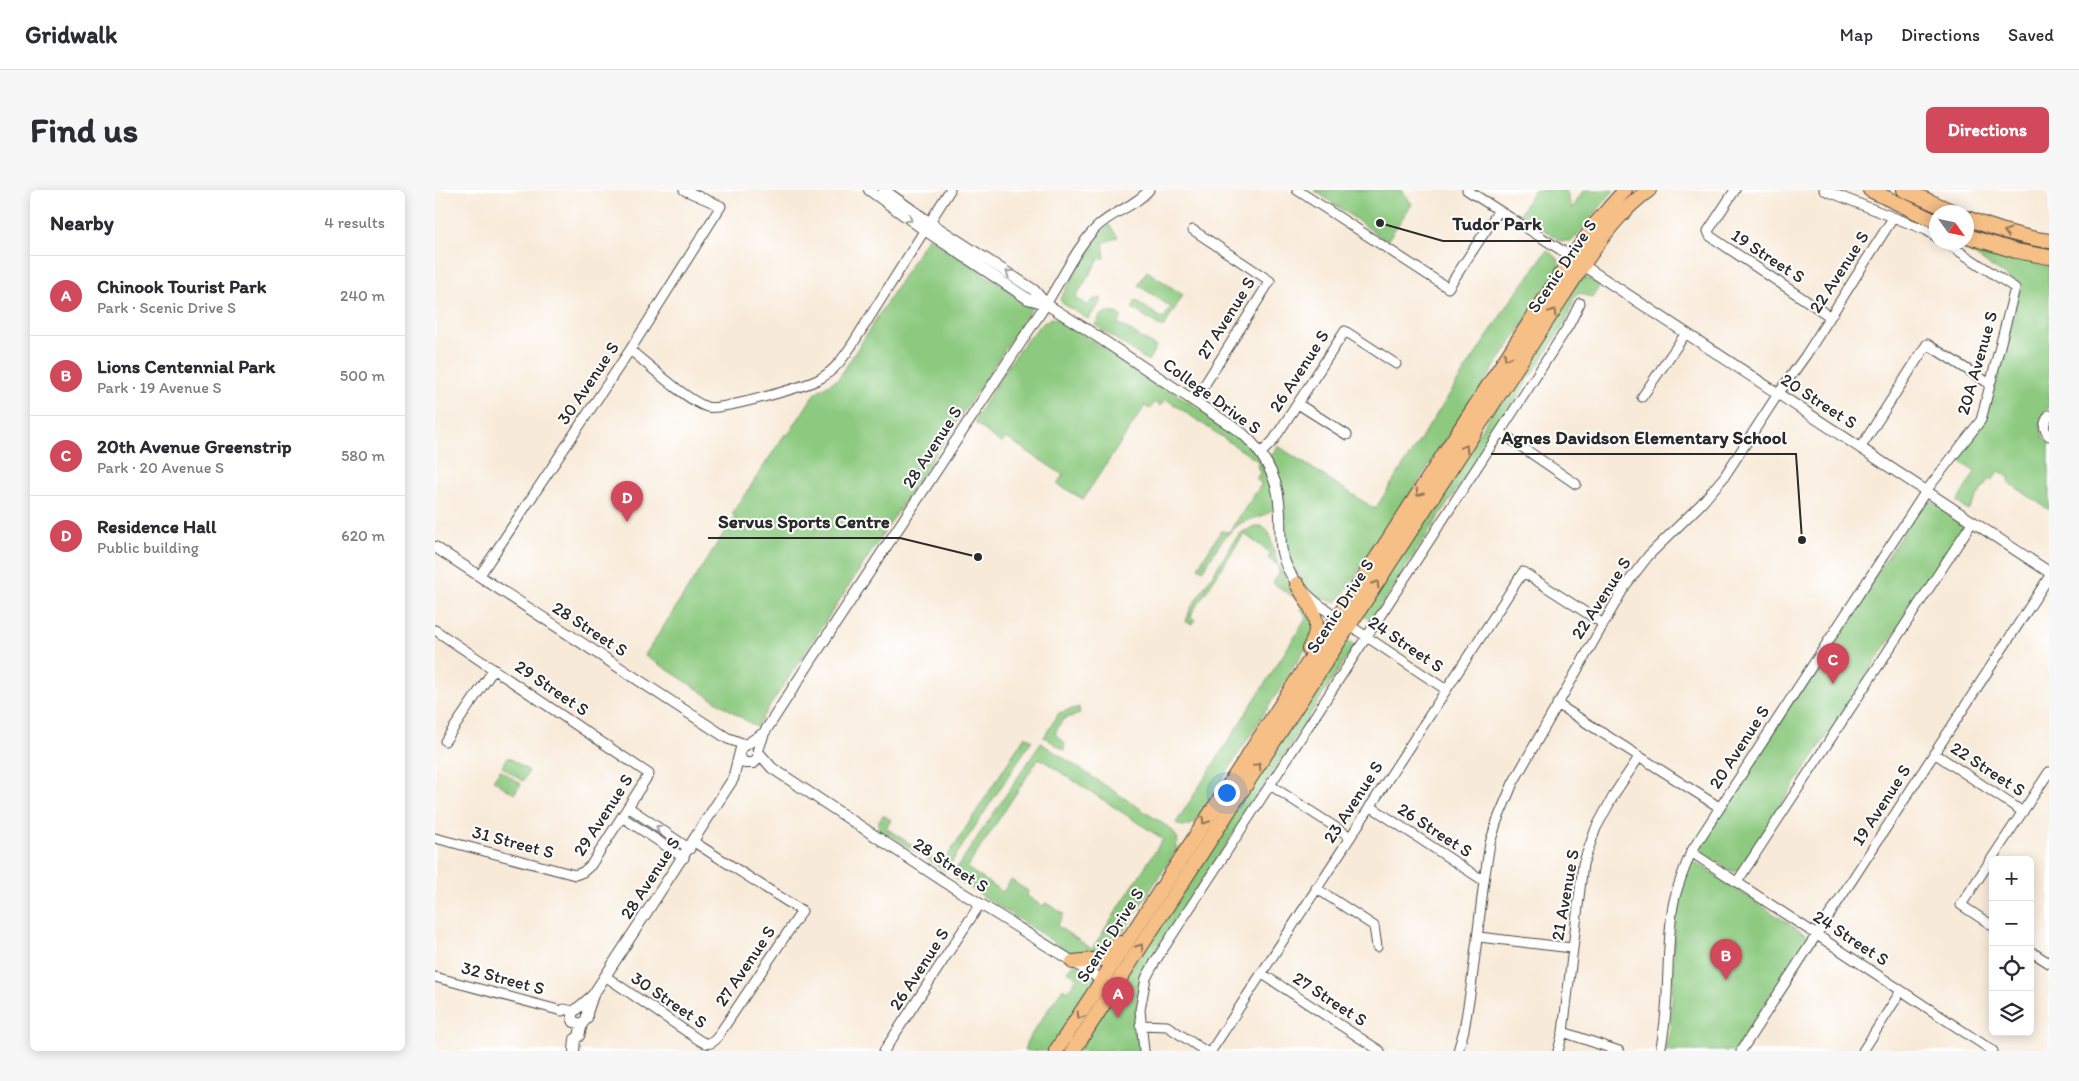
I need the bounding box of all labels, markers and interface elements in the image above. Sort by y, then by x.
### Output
text: Gridwalk [25,20,117,49]
text: Map [1840,24,1873,46]
text: Directions [1901,24,1980,46]
text: Saved [2008,24,2054,46]
button: Directions [1926,107,2049,153]
text: Find us [30,109,138,151]
north arrow [1929,205,1974,250]
callout: Tudor Park [1443,207,1551,241]
text: Nearby [50,210,114,235]
text: Tudor Park [1451,212,1542,235]
text: 4 results [324,213,385,232]
one-way arrow [903,213,913,222]
street label: Scenic Drive S [1523,215,1601,317]
street label: 19 Street S [1727,224,1809,288]
street label: 22 Avenue S [1804,227,1874,317]
one-way arrow [2003,228,2011,238]
one-way arrow [1005,270,1014,280]
street label: 27 Avenue S [1192,273,1260,363]
text: Chinook Tourist Park [97,275,266,298]
text: A [61,286,71,305]
text: 240 m [340,286,385,305]
text: Park · Scenic Drive S [97,298,236,317]
one-way arrow [1547,308,1556,317]
street label: 20A Avenue S [1952,309,2002,417]
street label: 26 Avenue S [1264,326,1334,416]
street label: 30 Avenue S [552,337,624,429]
one-way arrow [1504,351,1513,361]
street label: College Drive S [1159,353,1265,439]
text: Lions Centennial Park [97,355,275,378]
text: B [61,366,71,385]
text: 500 m [340,366,385,385]
street label: 20 Street S [1777,368,1861,434]
text: Park · 19 Avenue S [97,378,222,397]
street label: 28 Avenue S [897,402,967,492]
callout: Agnes Davidson Elementary School [1491,420,1796,454]
text: Agnes Davidson Elementary School [1500,426,1787,449]
text: 20th Avenue Greenstrip [97,435,292,458]
one-way arrow [1459,445,1468,454]
text: C [61,446,71,465]
text: 580 m [341,446,385,465]
text: Park · 20 Avenue S [97,458,224,477]
pin: D [611,481,643,522]
one-way arrow [1415,488,1425,497]
callout: Servus Sports Centre [708,504,900,538]
text: Servus Sports Centre [718,510,890,533]
text: Residence Hall [97,515,216,538]
text: D [61,526,71,545]
text: 620 m [341,526,385,545]
text: Public building [97,538,199,557]
street label: 22 Avenue S [1566,553,1636,643]
street label: Scenic Drive S [1301,554,1379,658]
one-way arrow [1370,581,1379,590]
street label: 28 Street S [548,597,632,661]
street label: 24 Street S [1364,611,1448,677]
pin: C [1817,643,1849,684]
street label: 29 Street S [511,655,593,721]
street label: 20 Avenue S [1704,701,1774,793]
street label: 22 Street S [1946,737,2030,801]
street label: 23 Avenue S [1318,757,1388,847]
street label: 19 Avenue S [1847,760,1915,850]
one-way arrow [1251,763,1261,772]
street label: 29 Avenue S [568,770,638,860]
your location [1214,780,1240,806]
street label: 26 Street S [1393,798,1477,862]
one-way arrow [1202,816,1212,825]
street label: 31 Street S [470,821,556,863]
one-way arrow [655,825,664,834]
street label: 28 Avenue S [615,833,685,923]
street label: 28 Street S [909,833,993,897]
street label: 21 Avenue S [1546,848,1584,942]
map controls [1989,856,2034,1036]
button: + [1989,856,2034,901]
street label: Scenic Drive S [1071,883,1149,987]
button: − [1989,901,2034,946]
street label: 24 Street S [1809,905,1893,971]
street label: 27 Avenue S [710,921,780,1011]
street label: 26 Avenue S [884,924,954,1014]
pin: B [1710,939,1742,980]
one-way arrow [1134,943,1144,952]
button: locate [1989,946,2034,991]
street label: 32 Street S [459,956,547,1000]
street label: 30 Street S [627,967,711,1033]
street label: 27 Street S [1289,967,1371,1031]
pin: A [1102,977,1134,1018]
button: layers [1989,991,2034,1036]
one-way arrow [1076,1010,1086,1019]

